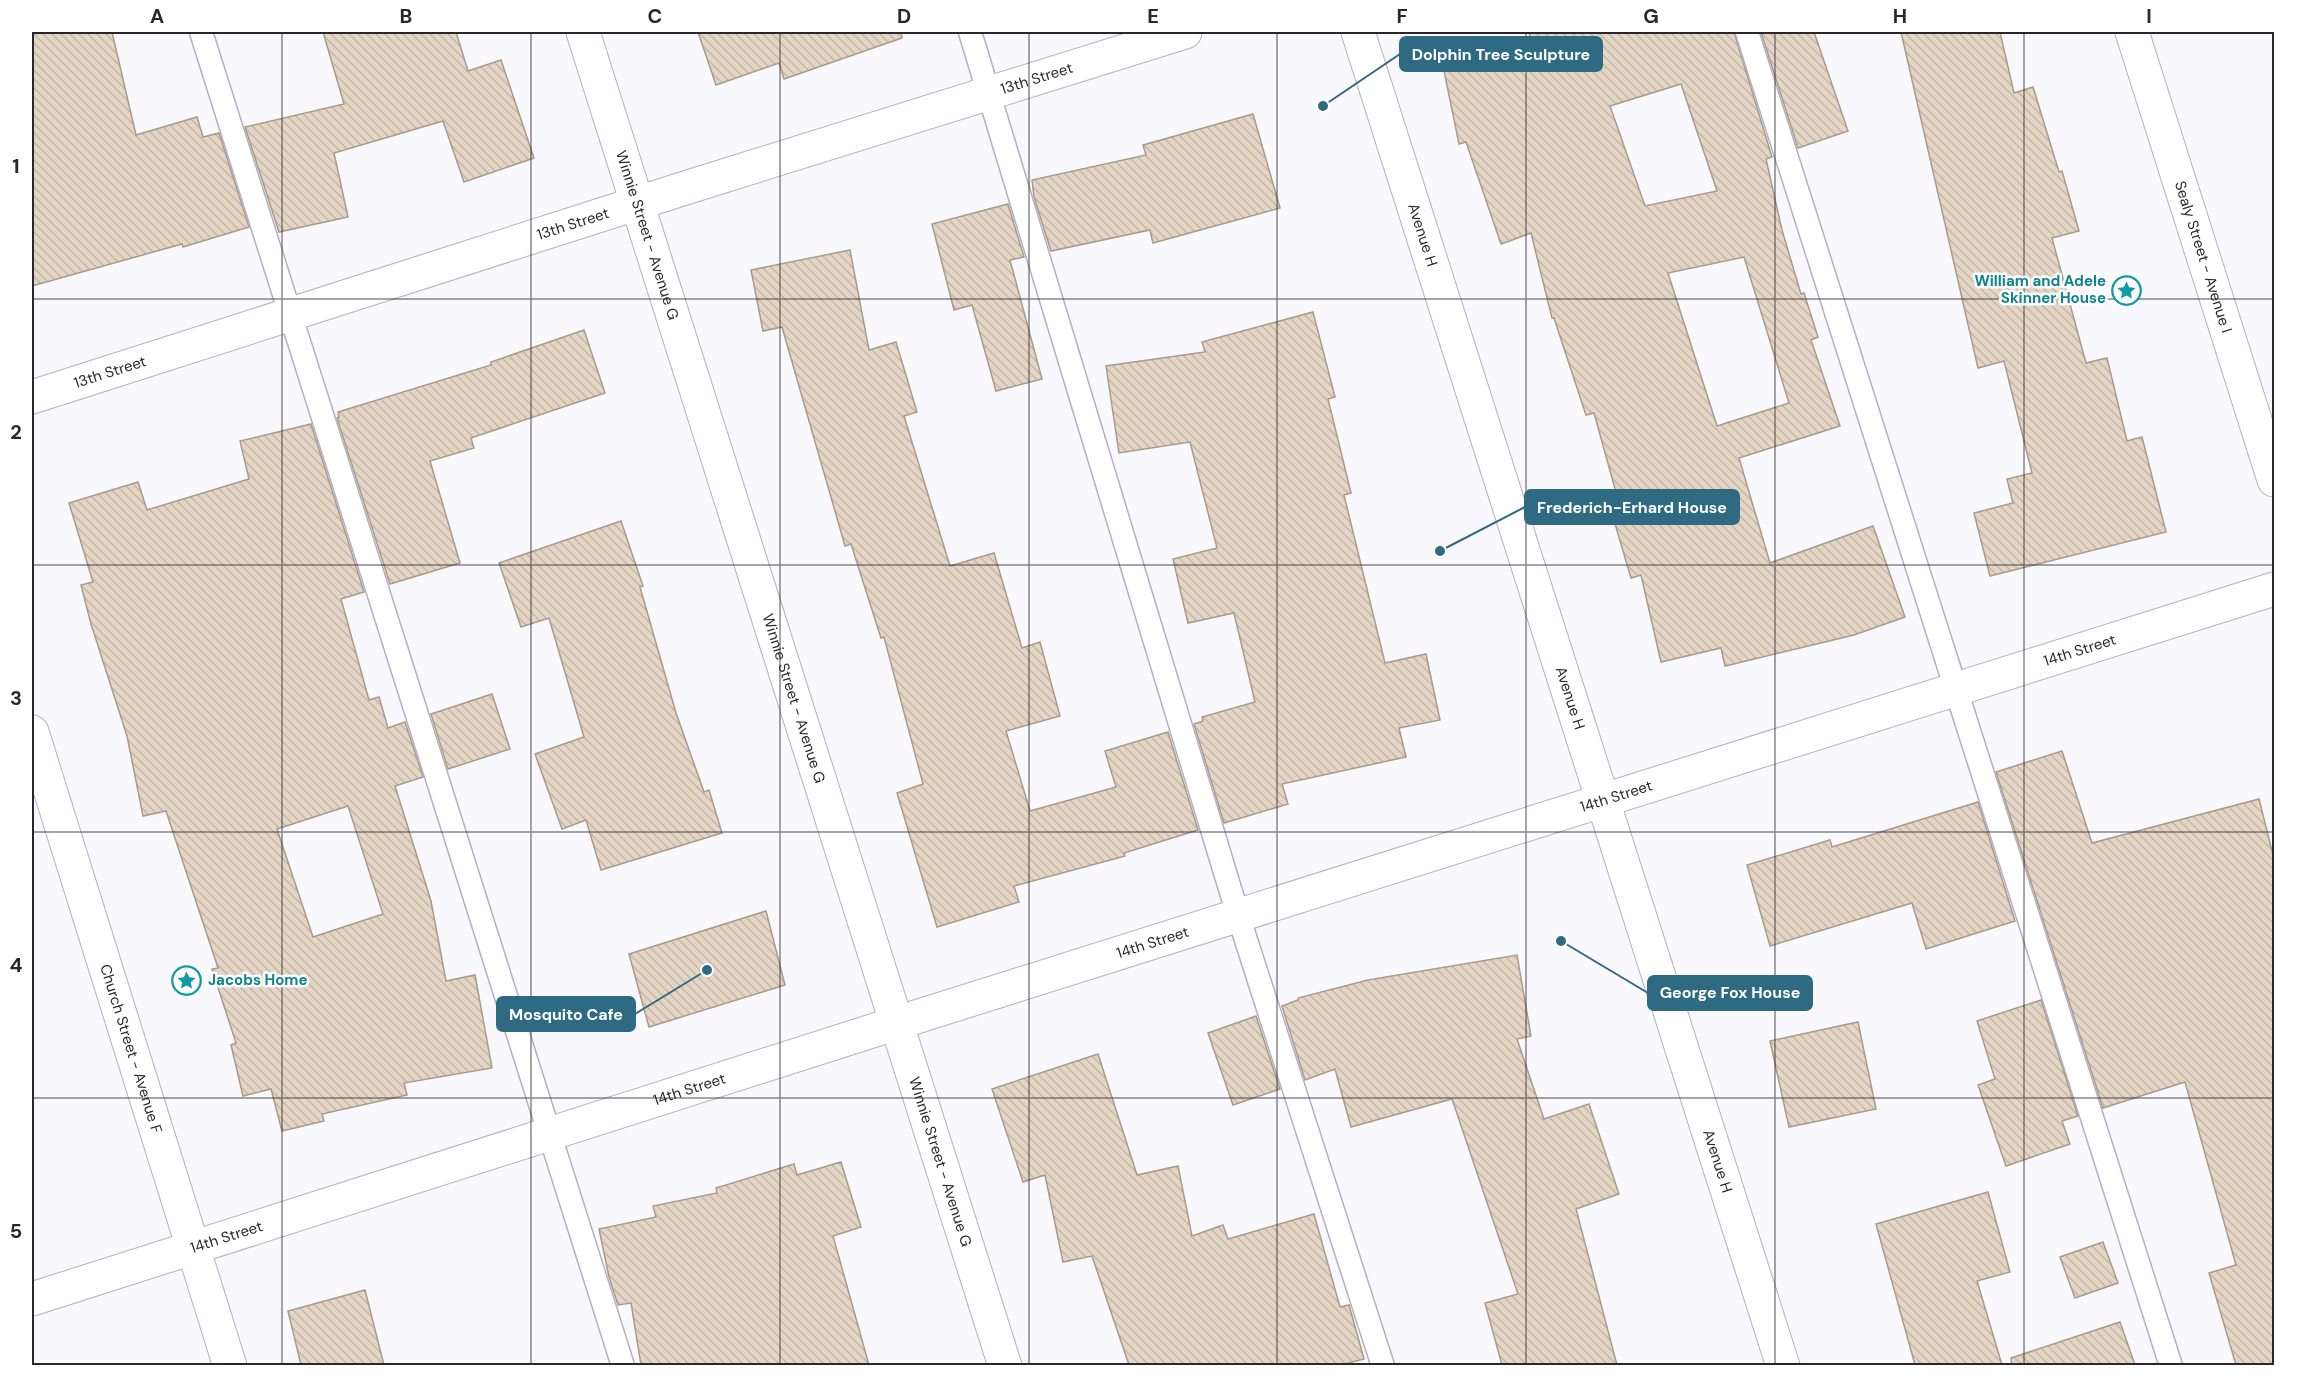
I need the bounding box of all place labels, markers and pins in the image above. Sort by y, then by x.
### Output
callout: Dolphin Tree Sculpture [1400,37,1602,71]
place label: William and Adele Skinner House [1974,271,2106,308]
place icon: William and Adele Skinner House [2111,274,2143,306]
callout: Frederich-Erhard House [1525,490,1739,524]
place icon: Jacobs Home [171,964,203,996]
place label: Jacobs Home [208,970,308,990]
callout: George Fox House [1648,976,1812,1010]
callout: Mosquito Cafe [497,997,635,1031]

